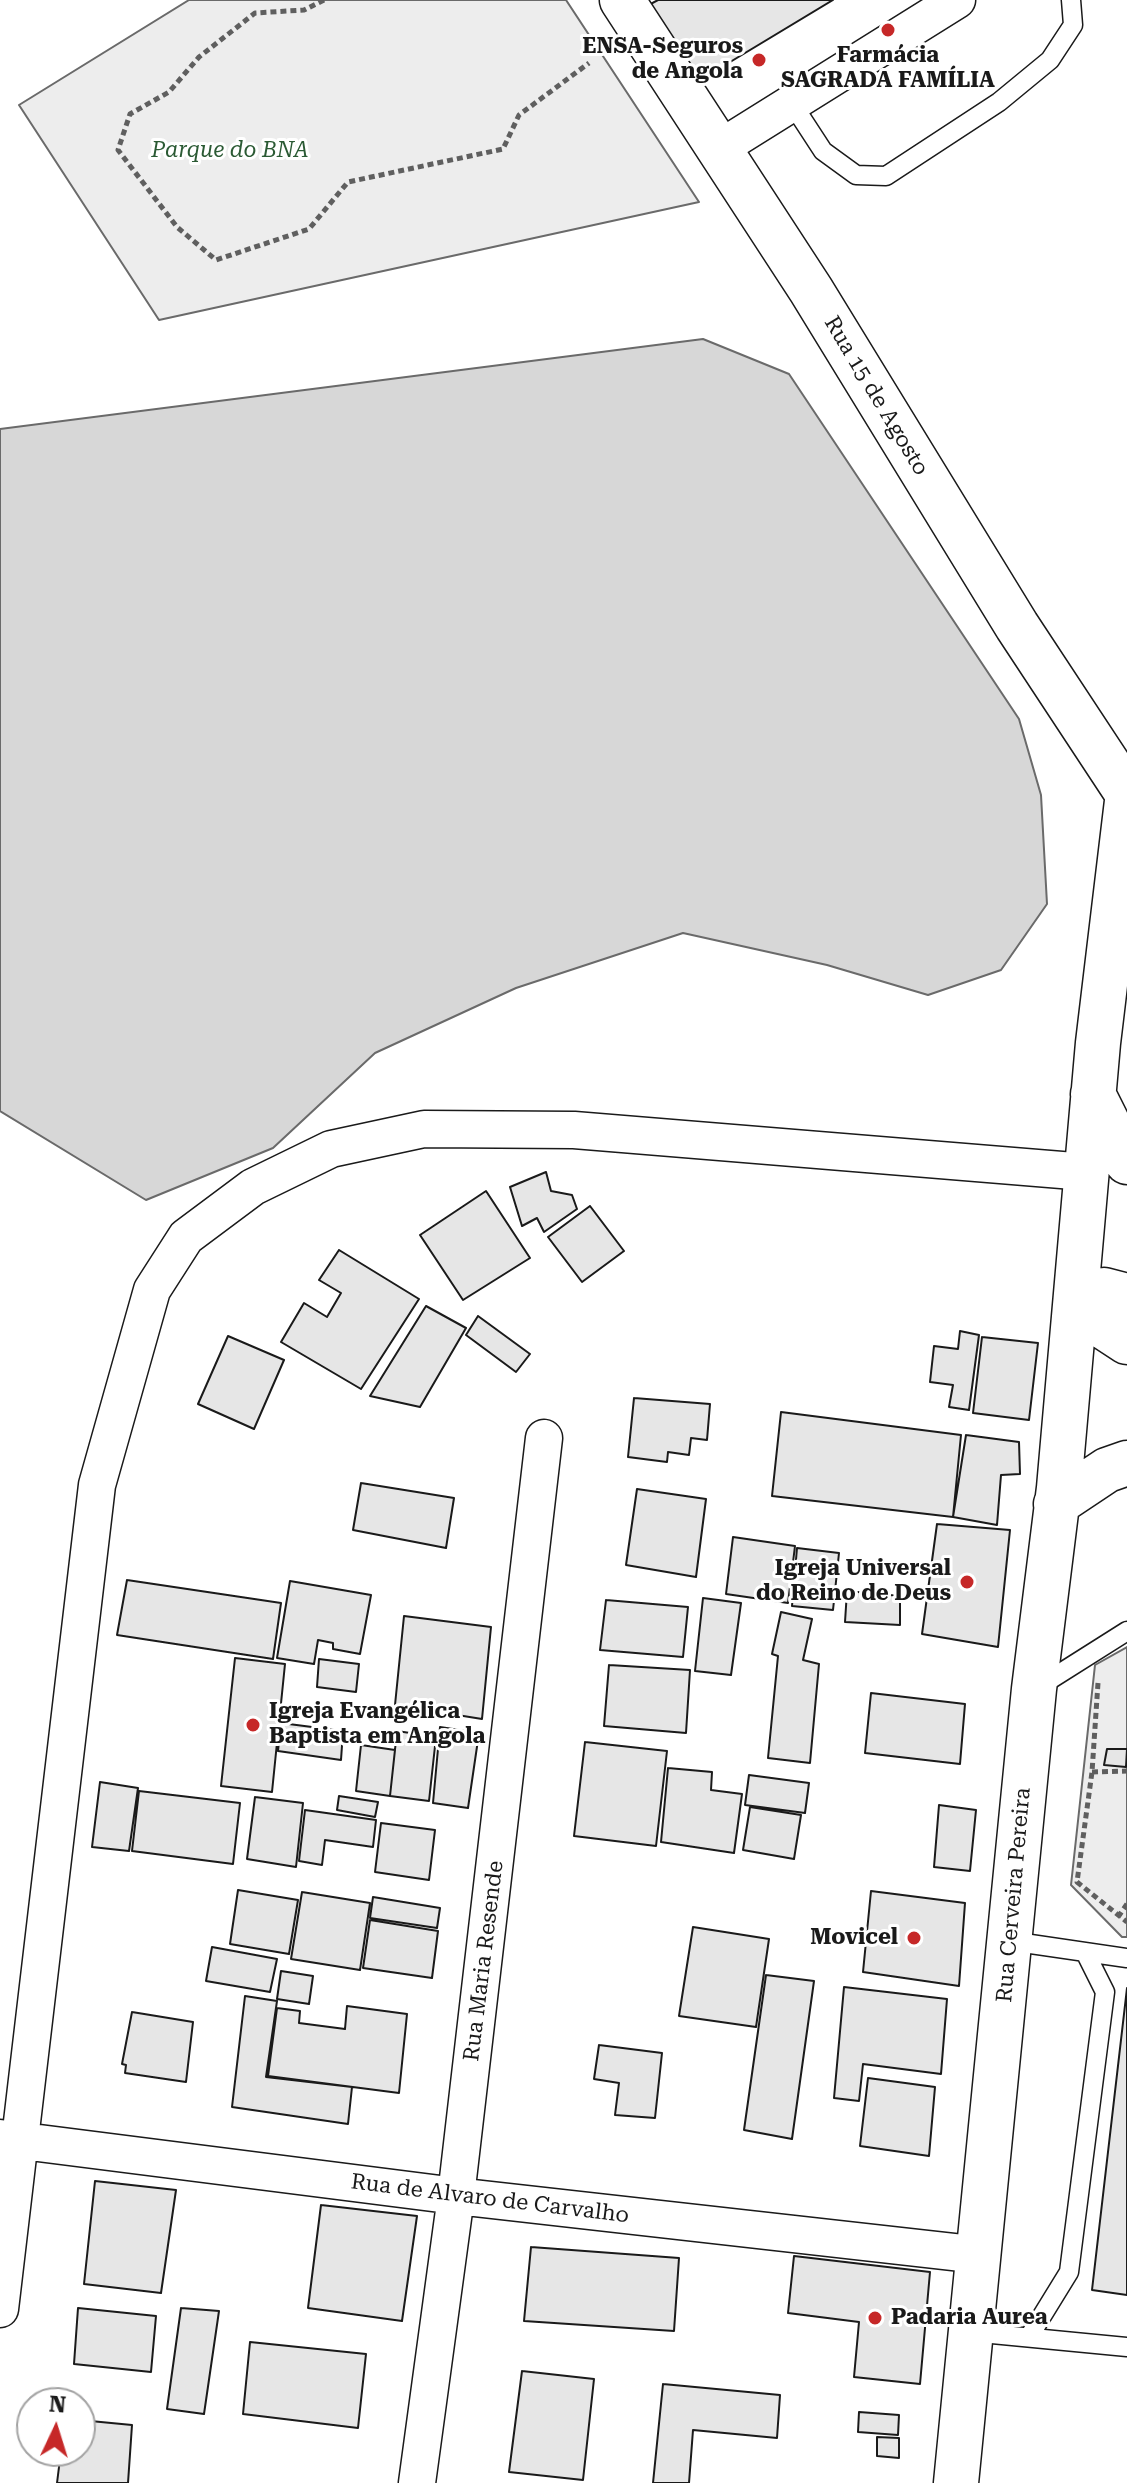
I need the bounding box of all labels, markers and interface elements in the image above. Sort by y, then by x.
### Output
marker: Farmácia SAGRADA FAMÍLIA [879,21,897,39]
place label: ENSA-Seguros de Angola [582,34,743,86]
place label: Farmácia SAGRADA FAMÍLIA [781,43,995,94]
marker: ENSA-Seguros de Angola [750,51,768,69]
park label: Parque do BNA [151,138,309,164]
street label: Rua 15 de Agosto [818,312,934,480]
place label: Igreja Universal do Reino de Deus [756,1556,951,1608]
marker: Igreja Universal do Reino de Deus [958,1573,976,1591]
place label: Igreja Evangélica Baptista em Angola [269,1699,485,1750]
marker: Igreja Evangélica Baptista em Angola [244,1716,262,1734]
street label: Rua Cerveira Pereira [991,1786,1037,2004]
street label: Rua Maria Resende [459,1859,509,2063]
place label: Movicel [810,1925,898,1951]
marker: Movicel [905,1929,923,1947]
street label: Rua de Alvaro de Carvalho [349,2169,631,2229]
place label: Padaria Aurea [891,2305,1048,2331]
marker: Padaria Aurea [866,2309,884,2327]
north arrow [16,2387,96,2467]
text: N [48,2391,67,2418]

